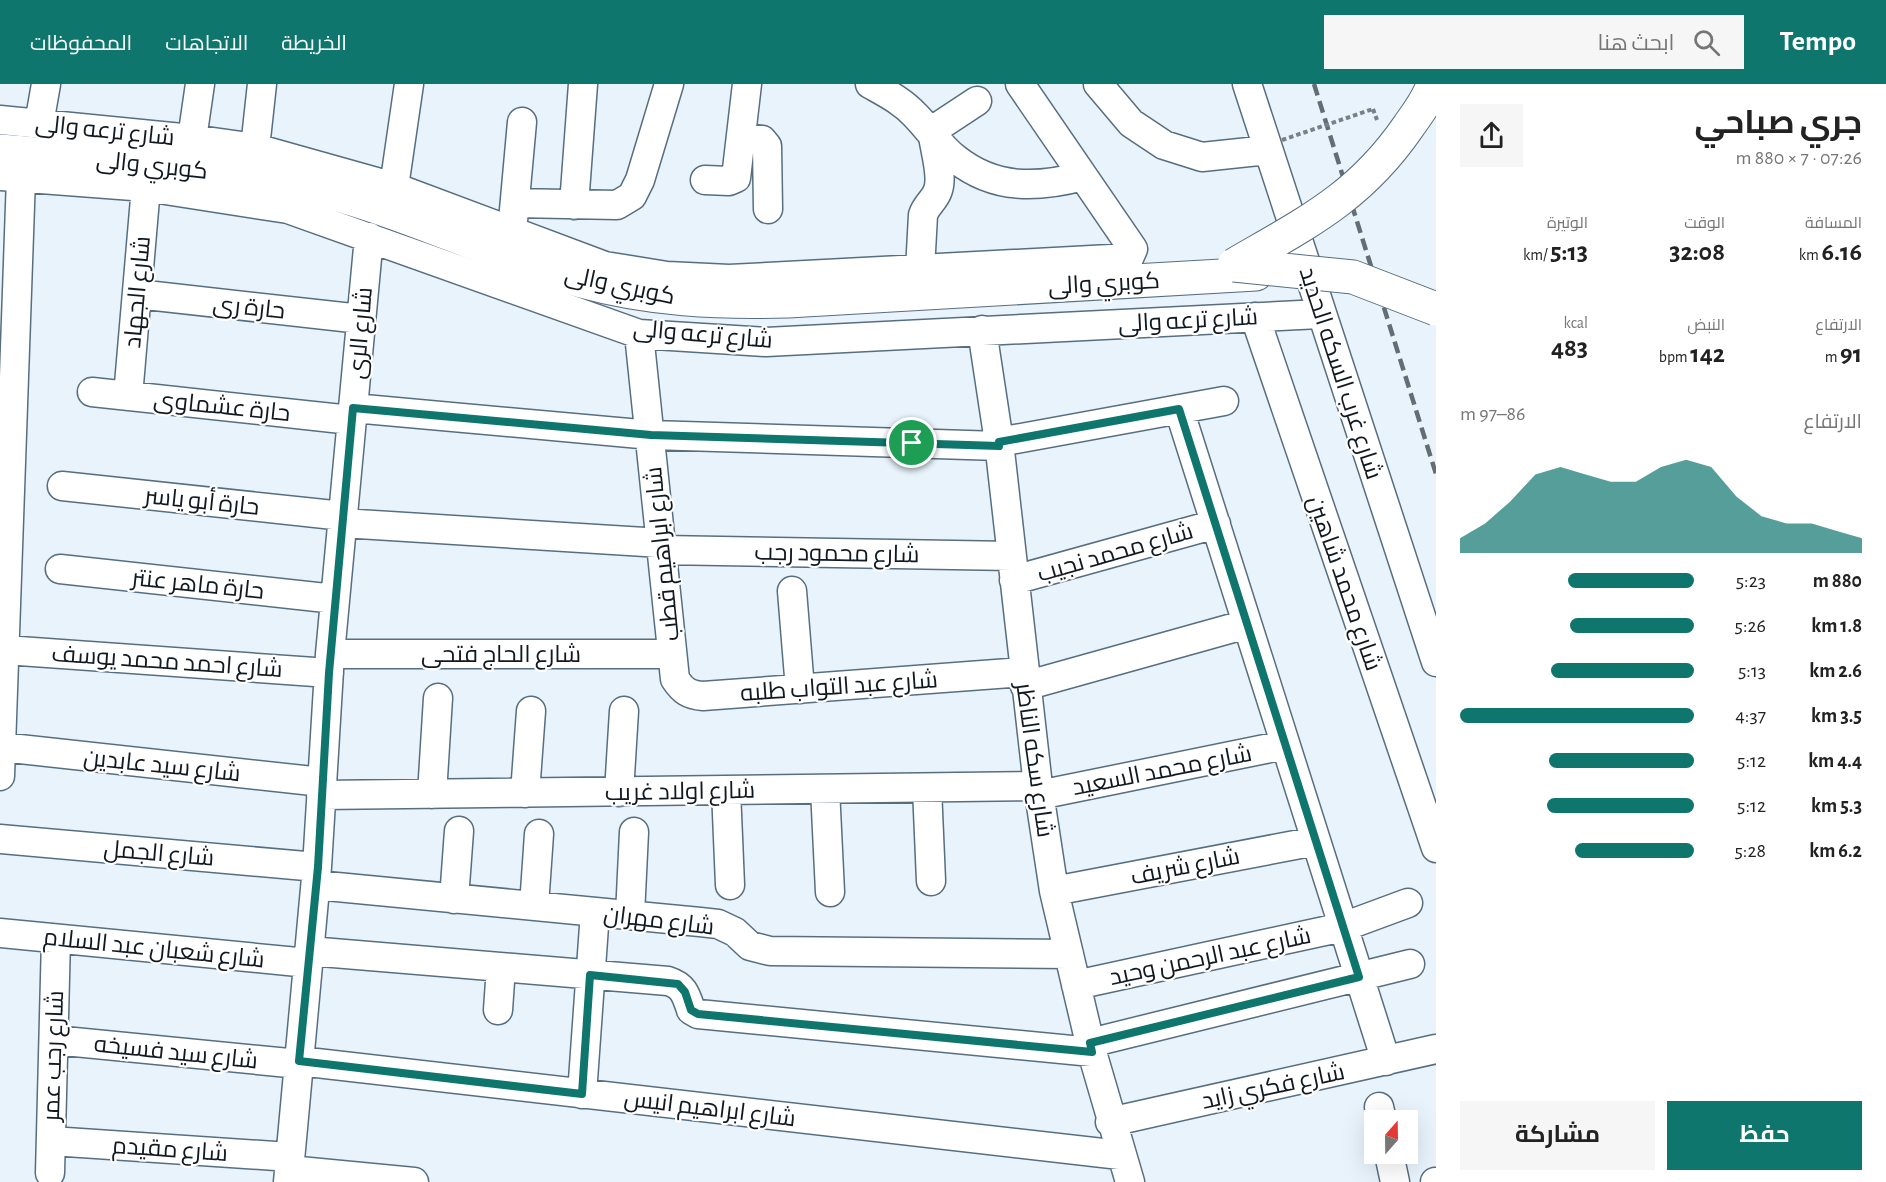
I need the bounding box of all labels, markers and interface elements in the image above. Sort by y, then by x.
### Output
search box [1324,15,1744,69]
icon: search [1690,26,1723,59]
text: Tempo [1780,28,1856,56]
text: ابحث هنا [1597,32,1675,54]
text: المحفوظات [30,33,132,54]
text: الاتجاهات [165,33,248,54]
text: الخريطة [281,33,347,54]
button: share [1460,104,1523,167]
text: جري صباحي [1694,107,1862,140]
street label: شارع ترعه والى [34,111,176,153]
street label: كوبري والى [94,148,209,189]
text: 07:26 · 7 × 880 m [1735,148,1862,168]
text: الوتيرة [1547,215,1588,231]
text: الوقت [1684,215,1725,231]
text: المسافة [1805,215,1862,231]
street label: شارع الجهاد [120,235,158,349]
text: 5:13 [1550,239,1588,265]
text: 32:08 [1669,239,1725,265]
text: 6.16 [1822,239,1862,265]
text: /km [1523,247,1550,263]
text: km [1799,247,1822,263]
street label: كوبري والى [561,263,677,314]
street label: شارع غرب السكه الحديد [1292,264,1387,483]
street label: كوبري والى [1048,269,1161,304]
street label: شارع الرى [344,286,380,380]
street label: حارة رى [211,292,286,325]
street label: شارع ترعه والى [1117,304,1259,340]
text: kcal [1564,315,1588,331]
street label: شارع ترعه والى [632,316,774,356]
text: النبض [1687,317,1725,333]
text: الارتفاع [1815,317,1862,333]
text: 483 [1551,335,1588,361]
text: 142 [1690,341,1725,367]
text: 91 [1840,341,1862,367]
text: bpm [1659,349,1690,365]
text: m [1825,349,1840,365]
street label: حارة عشماوى [152,387,292,427]
text: 86–97 m [1460,404,1525,424]
text: الارتفاع [1803,412,1862,432]
pin [886,417,937,468]
icon: arrive [895,426,928,459]
street label: شارع ابراهيم قطب [641,465,687,642]
street label: حارة أبو ياسر [141,479,261,520]
street label: شارع محمد شاهين [1300,492,1386,675]
street label: شارع محمد نجيب [1034,518,1197,590]
street label: شارع محمود رجب [754,540,920,570]
street label: حارة ماهر عنتر [129,566,265,604]
text: 5:23 [1736,571,1766,591]
text: 880 m [1813,571,1862,591]
text: 5:26 [1735,616,1766,636]
text: 1.8 km [1811,616,1862,636]
street label: شارع احمد محمد يوسف [50,641,283,685]
street label: شارع الحاج فتحى [421,642,581,670]
text: 5:13 [1738,661,1766,681]
text: 2.6 km [1809,661,1862,681]
street label: شارع عبد التواب طلبه [739,667,939,709]
street label: شارع سكه الناظر [1008,679,1058,840]
text: 4:37 [1735,706,1766,726]
text: 3.5 km [1811,706,1862,726]
street label: شارع محمد السعيد [1070,741,1254,803]
street label: شارع سيد عابدين [82,745,242,789]
text: 5:12 [1737,751,1766,771]
text: 4.4 km [1808,751,1862,771]
street label: شارع اولاد غريب [605,778,755,808]
text: 5:12 [1737,796,1766,816]
text: 5.3 km [1811,796,1862,816]
street label: شارع الجمل [102,836,215,874]
text: 5:28 [1734,841,1766,861]
text: 6.2 km [1809,841,1862,861]
street label: شارع شريف [1128,844,1242,892]
street label: شارع مهران [602,901,716,943]
street label: شارع عبد الرحمن وحيد [1107,923,1314,993]
street label: شارع شعبان عبد السلام [42,924,266,976]
street label: شارع رجب عمر [39,990,71,1124]
street label: شارع سيد فسيخه [92,1031,259,1077]
street label: شارع فكري زايد [1199,1059,1348,1119]
street label: شارع ابراهيم انيس [622,1086,797,1134]
button: مشاركة [1460,1101,1655,1170]
button: حفظ [1667,1101,1862,1170]
north arrow [1364,1110,1418,1164]
map controls [1364,1110,1418,1164]
street label: شارع مقيدم [111,1133,229,1169]

